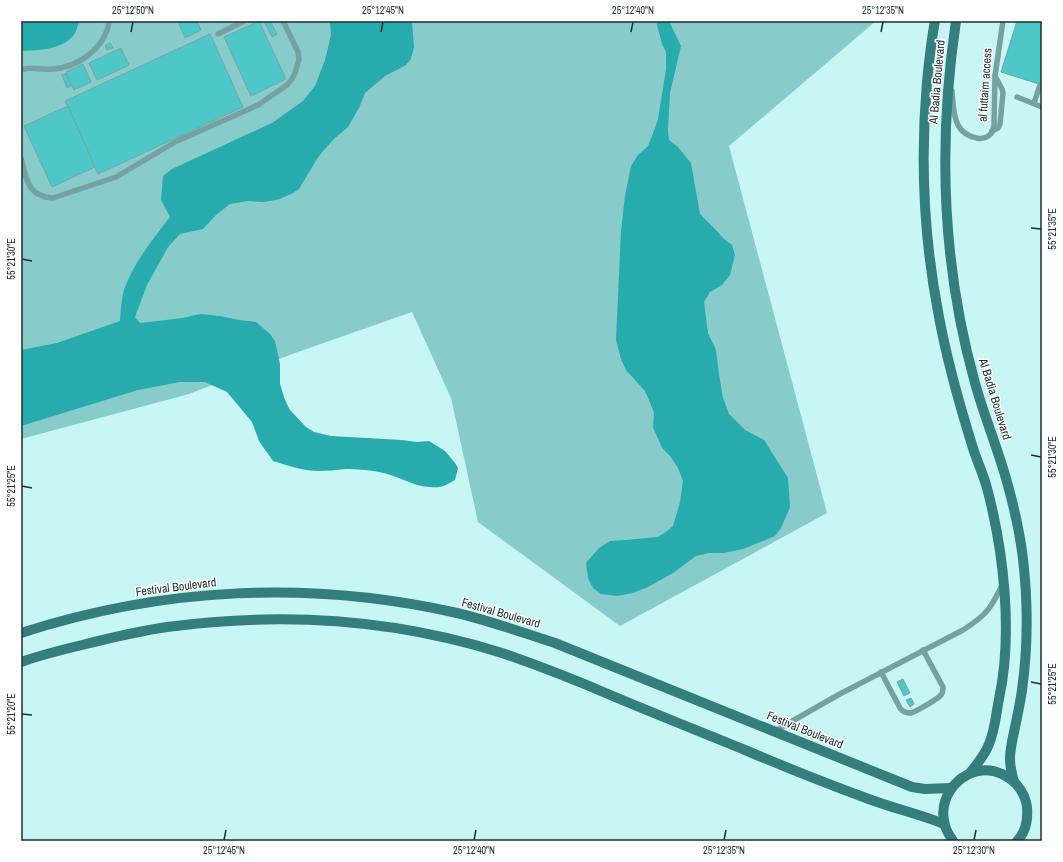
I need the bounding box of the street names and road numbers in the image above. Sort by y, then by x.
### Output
street label: Al Badia Boulevard [925,39,949,126]
street label: al futtaim access [974,48,996,122]
street label: Al Badia Boulevard [975,355,1015,442]
street label: Festival Boulevard [135,574,217,600]
street label: Festival Boulevard [460,594,542,632]
street label: Festival Boulevard [764,707,846,753]

